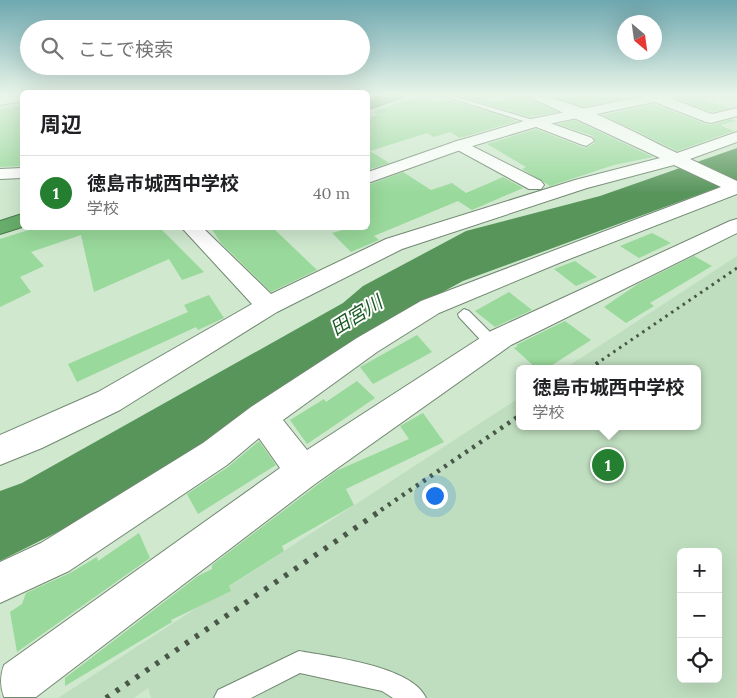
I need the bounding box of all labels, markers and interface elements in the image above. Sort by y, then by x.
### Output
north arrow [617,15,662,60]
search box [20,20,370,75]
icon: search [38,34,66,62]
text: ここで検索 [78,37,173,61]
text: 周辺 [40,111,82,138]
text: 徳島市城西中学校 [87,171,239,195]
text: 1 [53,183,59,203]
text: 40 m [313,183,350,203]
text: 学校 [87,198,119,218]
water label: 田宮川 [325,289,388,340]
popup [516,365,701,430]
text: 徳島市城西中学校 [532,375,685,399]
text: 学校 [532,402,565,422]
pin: 1 [592,446,624,484]
your location [422,483,448,509]
map controls [677,548,722,683]
button: + [677,548,722,593]
button: − [677,593,722,638]
button: locate [677,638,722,683]

